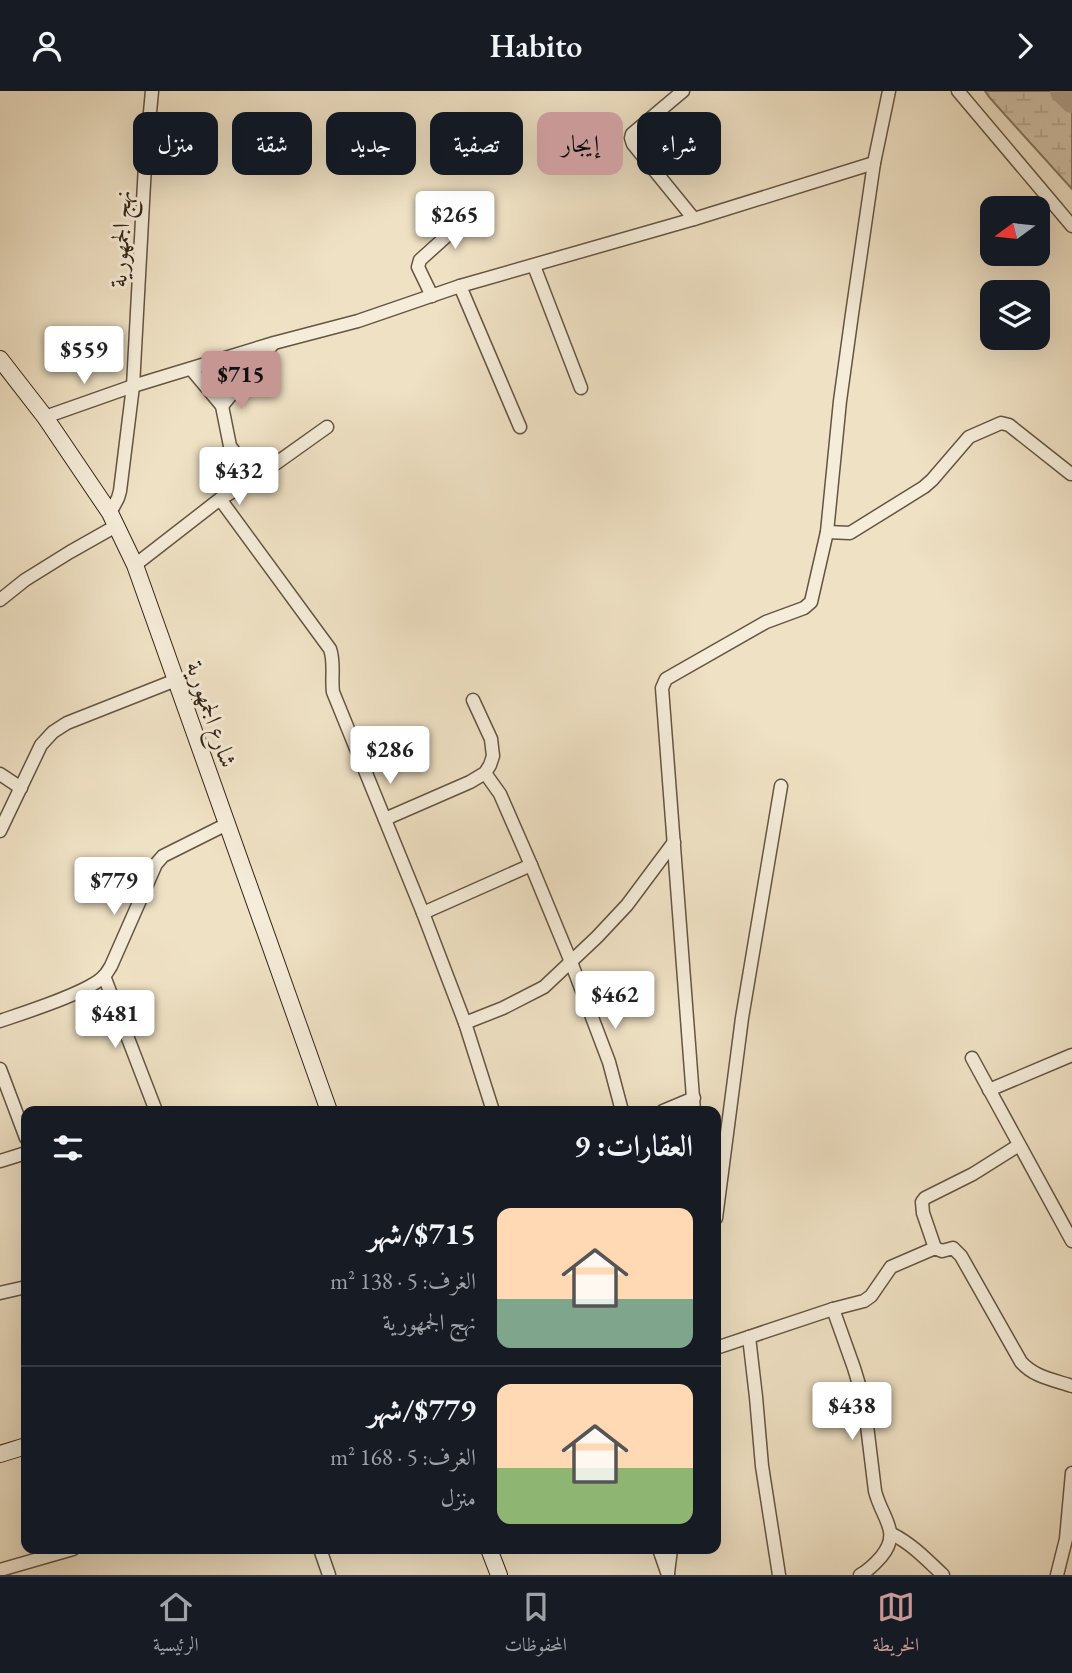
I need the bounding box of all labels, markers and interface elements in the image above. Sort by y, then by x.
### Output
text: Habito [490,25,582,67]
icon: person [28,27,66,65]
icon: forward [1006,27,1044,65]
chip: منزل [133,112,218,175]
chip: شقة [232,112,312,175]
chip: جديد [326,112,416,175]
chip: تصفية [430,112,523,175]
chip: إيجار [537,112,623,175]
chip: شراء [637,112,721,175]
street label: نهج الجمهورية [102,190,144,289]
pin: $265 [414,191,496,251]
north arrow [980,196,1050,266]
map controls [980,196,1050,350]
text: $265 [431,199,479,229]
button: layers [980,280,1050,350]
pin: $559 [43,327,125,386]
text: $559 [60,334,108,364]
pin: $715 [200,351,282,411]
text: $715 [217,359,265,389]
pin: $432 [198,447,280,507]
text: $432 [215,455,263,485]
street label: شارع الجمهورية [175,656,245,773]
pin: $286 [349,727,431,786]
text: $286 [366,734,414,764]
pin: $779 [73,857,155,917]
text: $779 [90,865,138,895]
pin: $462 [574,971,656,1031]
text: $462 [591,979,639,1009]
pin: $481 [74,991,156,1050]
text: $481 [91,998,139,1028]
text: العقارات: 9 [574,1126,693,1165]
icon: filters [49,1129,87,1167]
text: $715/شهر [368,1214,476,1253]
icon: home [553,1236,637,1320]
text: الغرف: 5 · 138 m² [330,1266,476,1296]
text: نهج الجمهورية [383,1307,476,1337]
pin: $438 [811,1383,893,1442]
text: $779/شهر [368,1390,476,1429]
text: $438 [828,1390,876,1420]
icon: home [553,1412,637,1496]
text: الغرف: 5 · 168 m² [330,1442,476,1472]
text: منزل [441,1483,476,1513]
tab: الرئيسية [153,1588,199,1663]
tab: المحفوظات [504,1588,567,1663]
tab: الخريطة [873,1588,919,1663]

